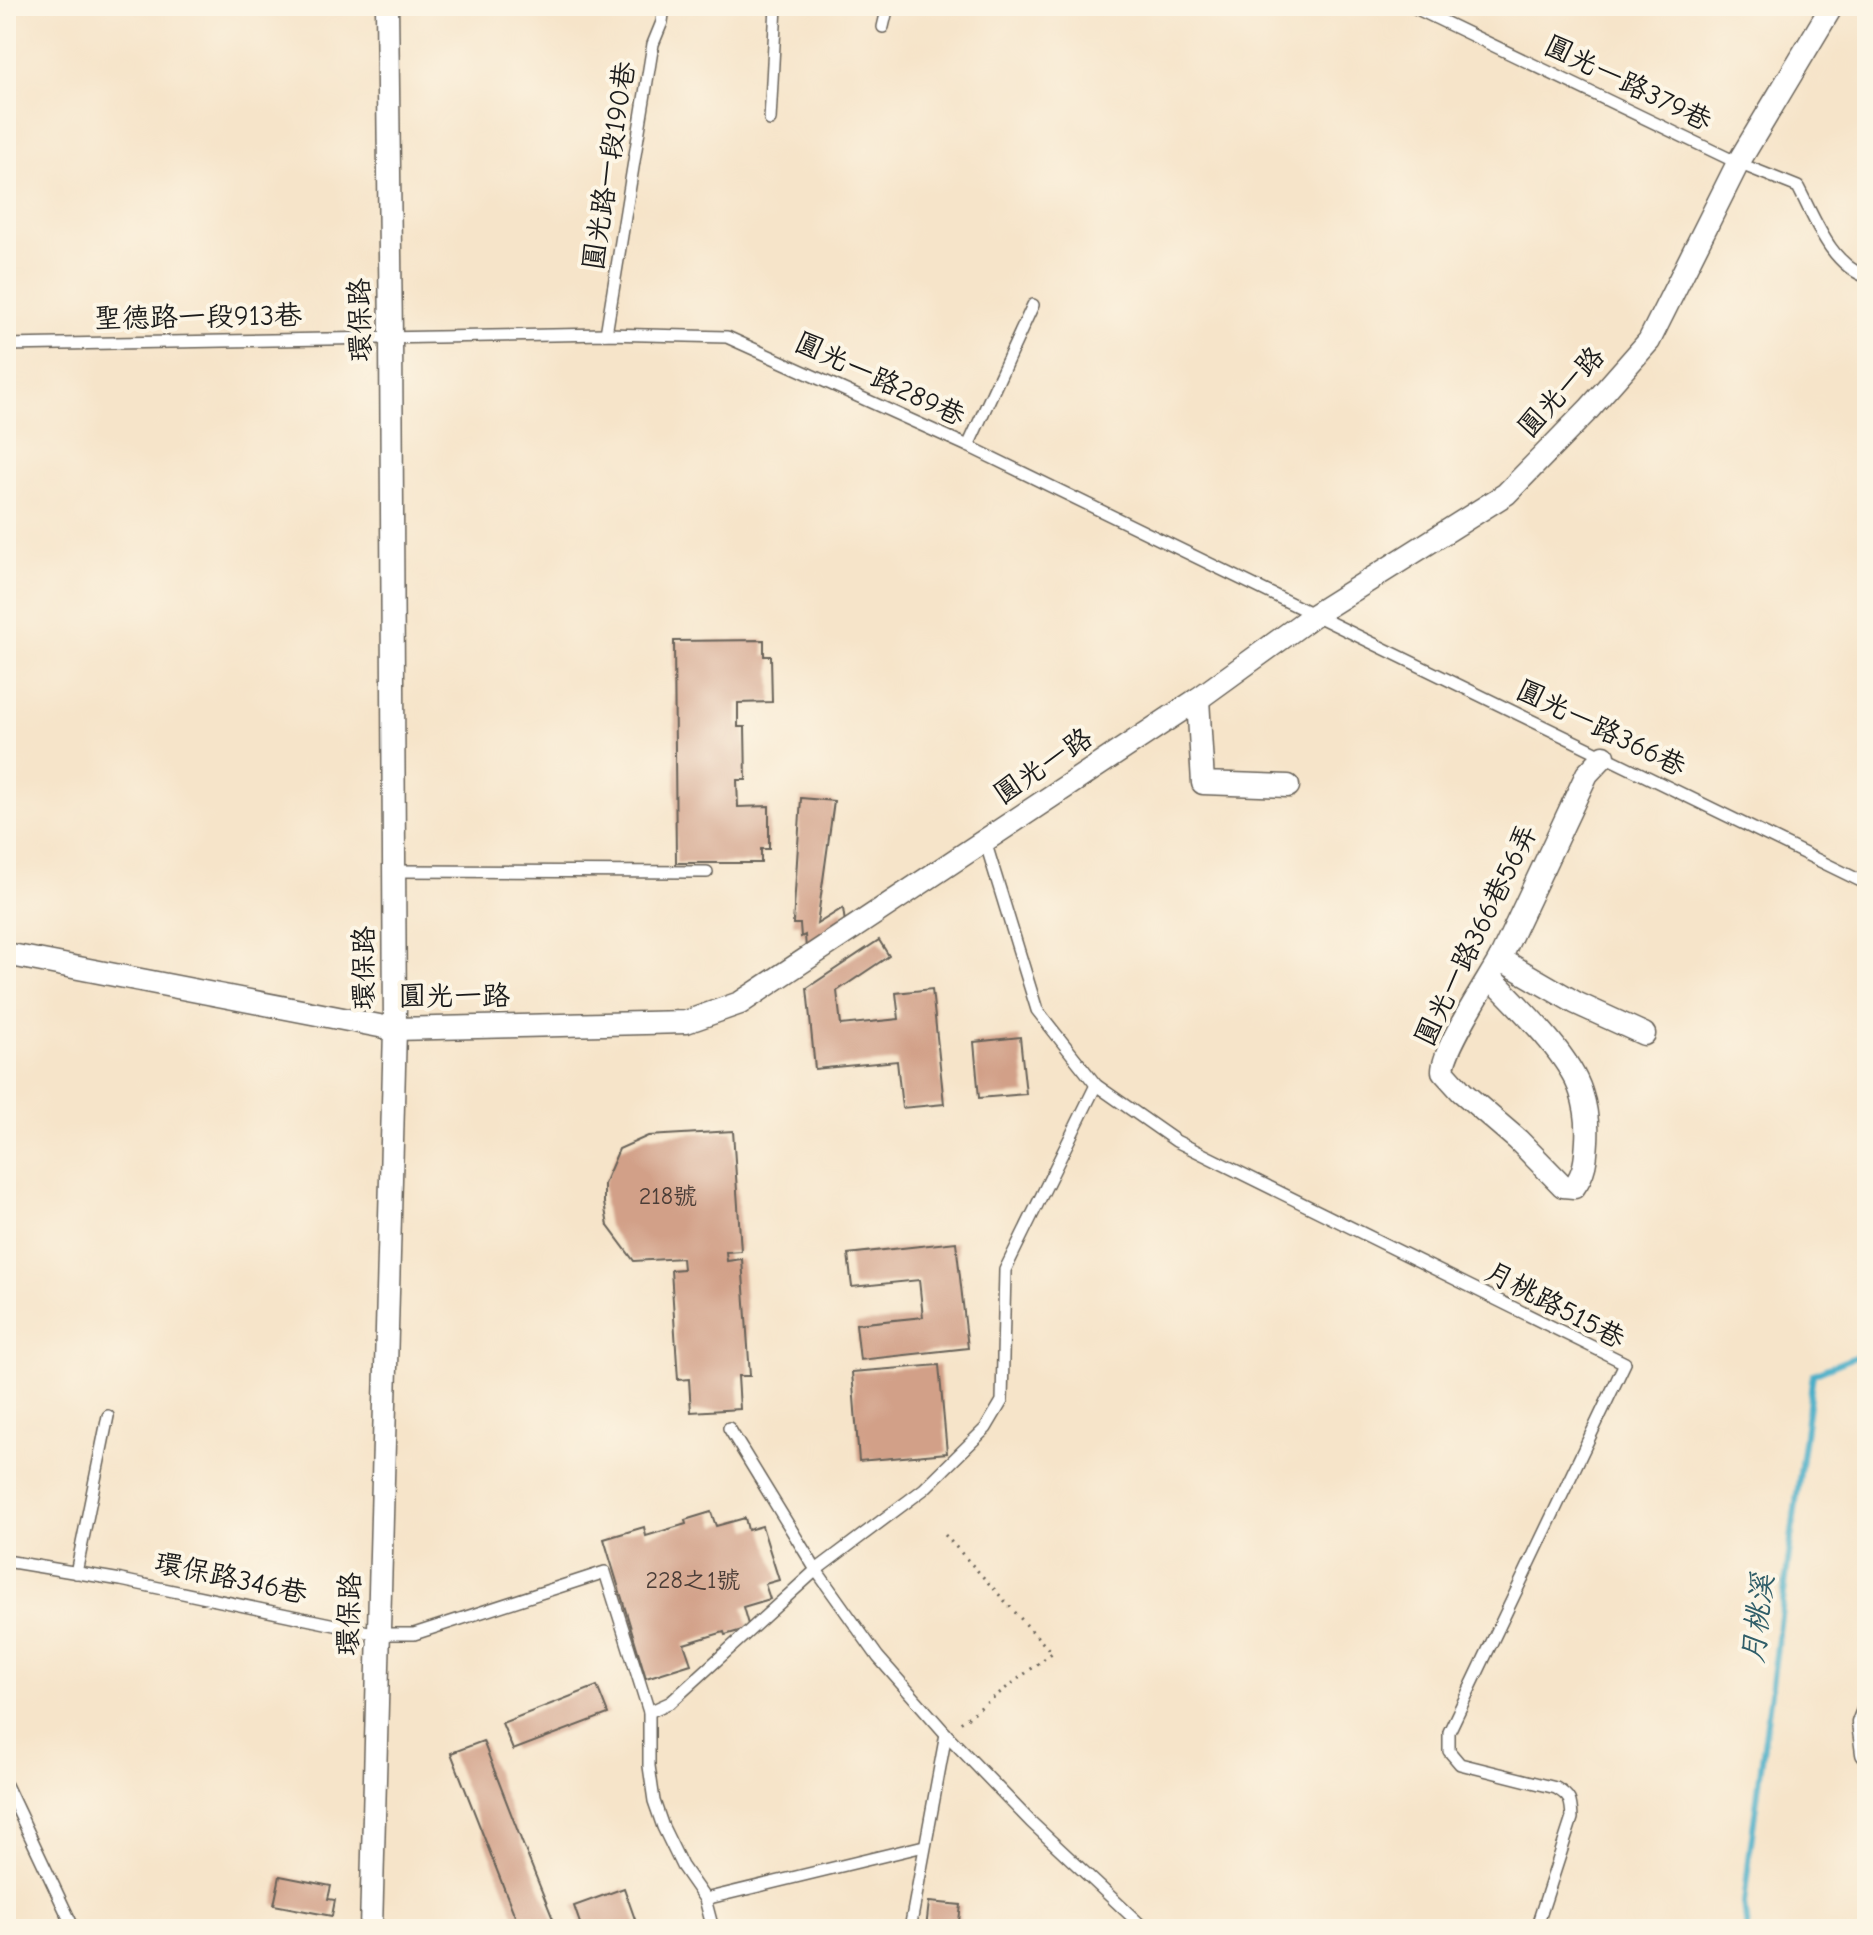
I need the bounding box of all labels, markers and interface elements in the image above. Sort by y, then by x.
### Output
street label: 圓光一路379巷 [1539,29,1718,138]
street label: 圓光路一段190巷 [577,58,641,273]
street label: 環保路 [343,278,377,362]
street label: 聖德路一段913巷 [94,299,303,335]
street label: 圓光一路289巷 [790,326,971,433]
street label: 圓光一路 [1511,340,1611,444]
street label: 圓光一路366巷 [1511,673,1692,783]
street label: 圓光一路 [988,721,1098,811]
street label: 圓光一路366巷56弄 [1408,819,1544,1051]
street label: 環保路 [348,926,380,1010]
street label: 圓光一路 [398,980,510,1012]
house number: 218號 [639,1182,697,1210]
street label: 月桃路515巷 [1480,1255,1631,1356]
street label: 環保路346巷 [152,1546,311,1610]
house number: 228之1號 [646,1566,740,1594]
water label: 月桃溪 [1735,1570,1781,1666]
street label: 環保路 [332,1571,366,1657]

